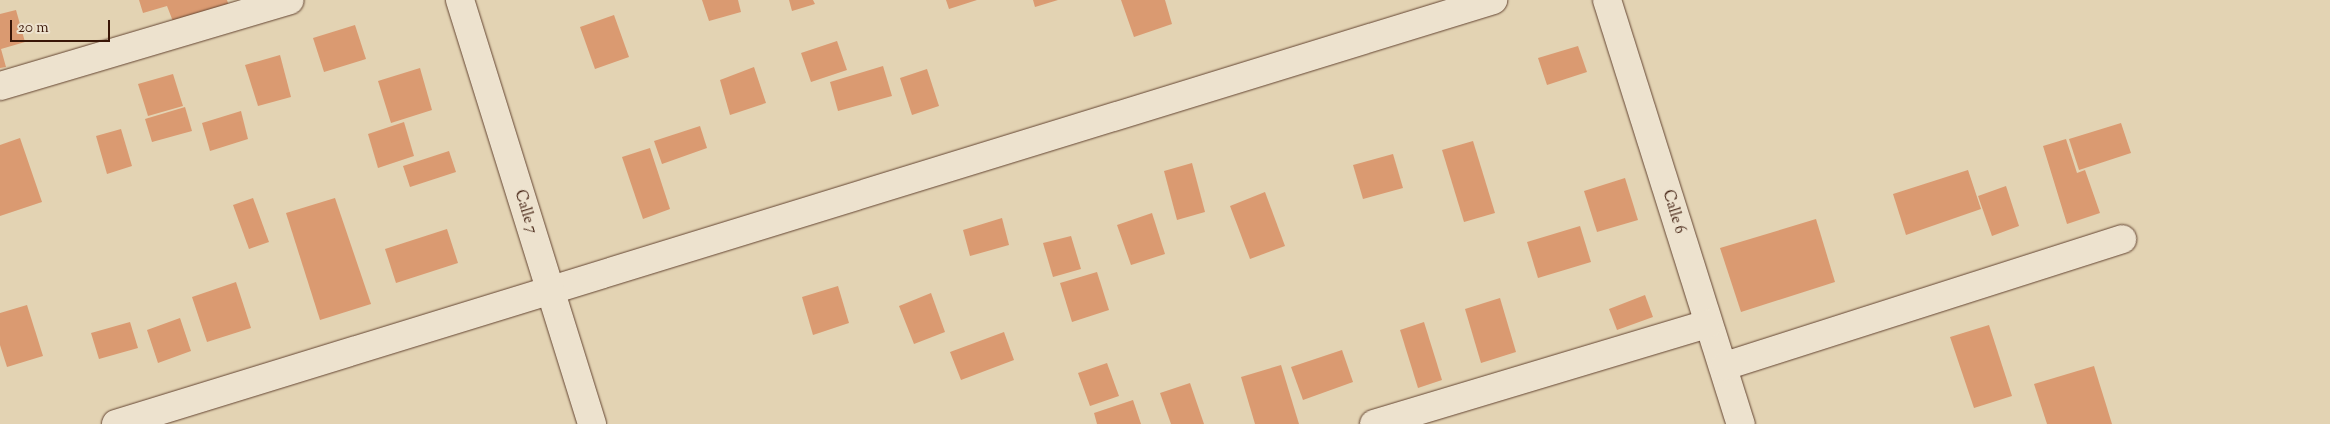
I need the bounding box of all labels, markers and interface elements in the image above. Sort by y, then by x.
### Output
scale bar [12,10,112,42]
text: 20 m [18,18,49,39]
street label: Calle 7 [510,188,540,236]
street label: Calle 6 [1658,188,1688,236]

